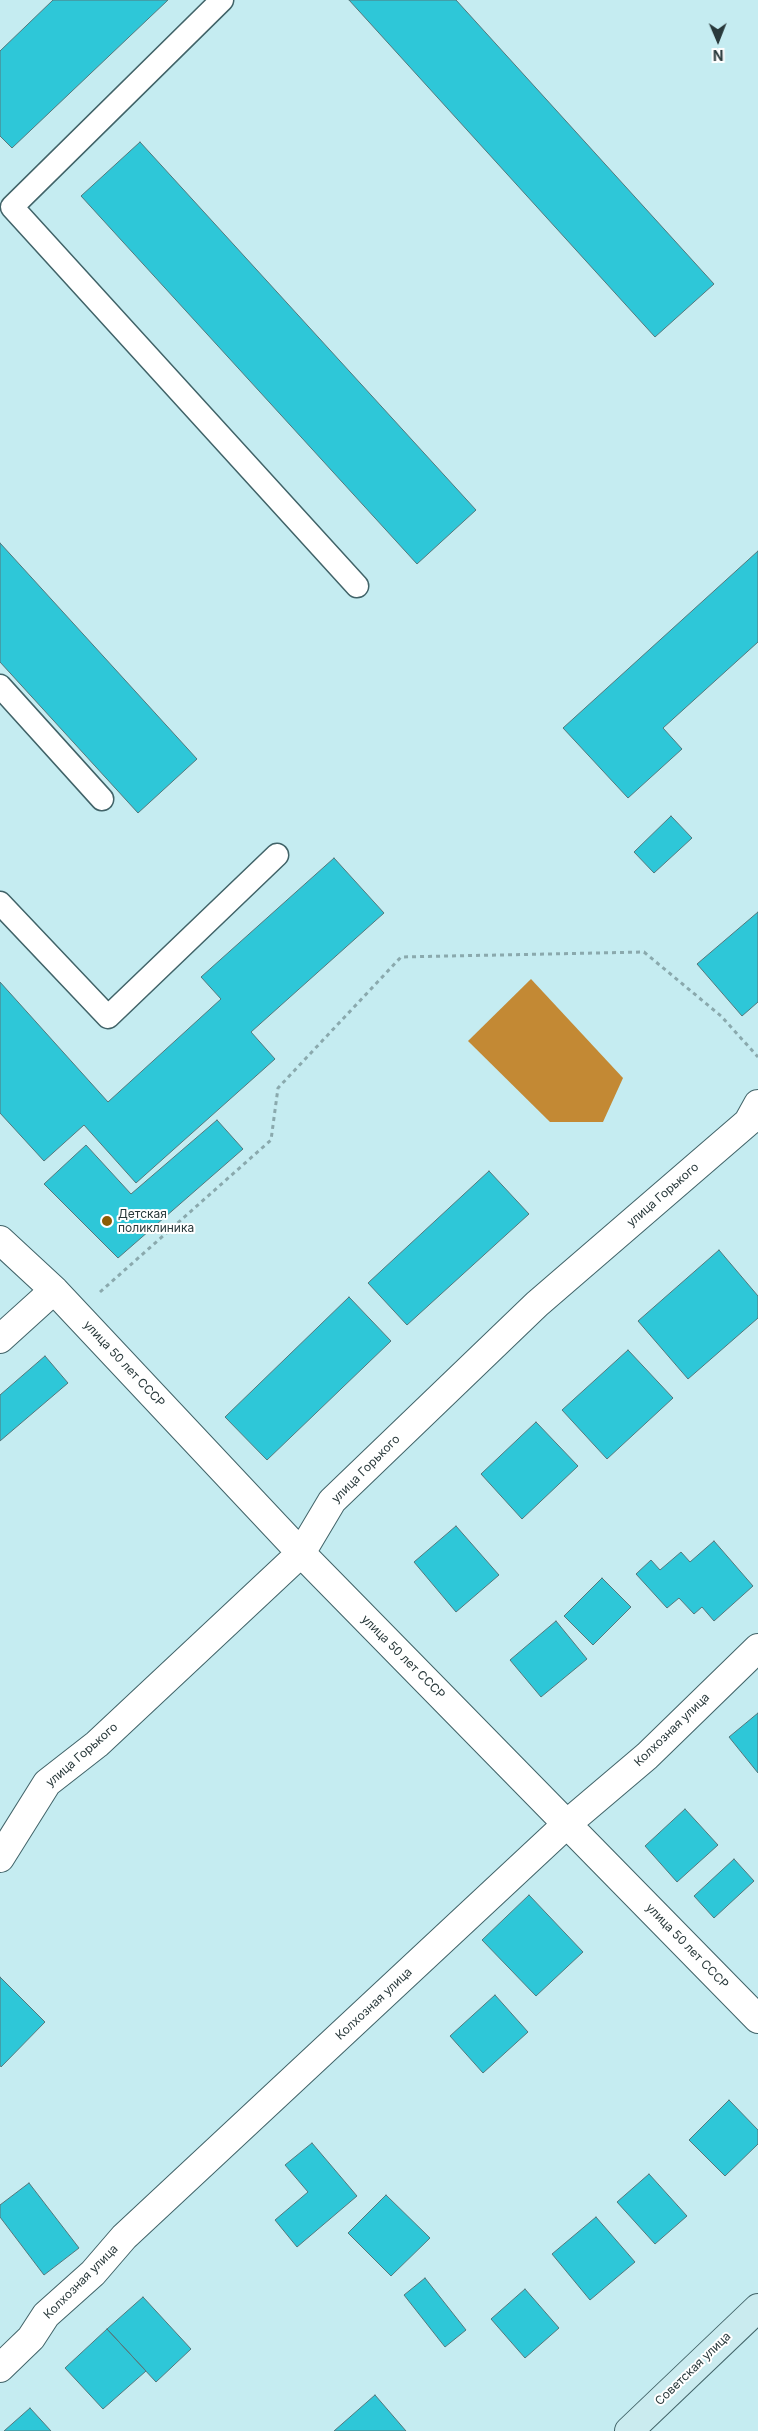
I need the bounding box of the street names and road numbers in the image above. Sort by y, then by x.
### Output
street label: улица Горького [624,1160,702,1230]
street label: улица 50 лет СССР [80,1318,168,1410]
street label: улица Горького [329,1432,403,1506]
street label: улица 50 лет СССР [358,1612,448,1702]
street label: Колхозная улица [631,1690,713,1770]
street label: улица Горького [43,1720,121,1790]
street label: улица 50 лет СССР [643,1901,731,1991]
street label: Колхозная улица [333,1965,415,2043]
street label: Колхозная улица [41,2242,121,2322]
street label: Советская улица [652,2329,734,2409]

